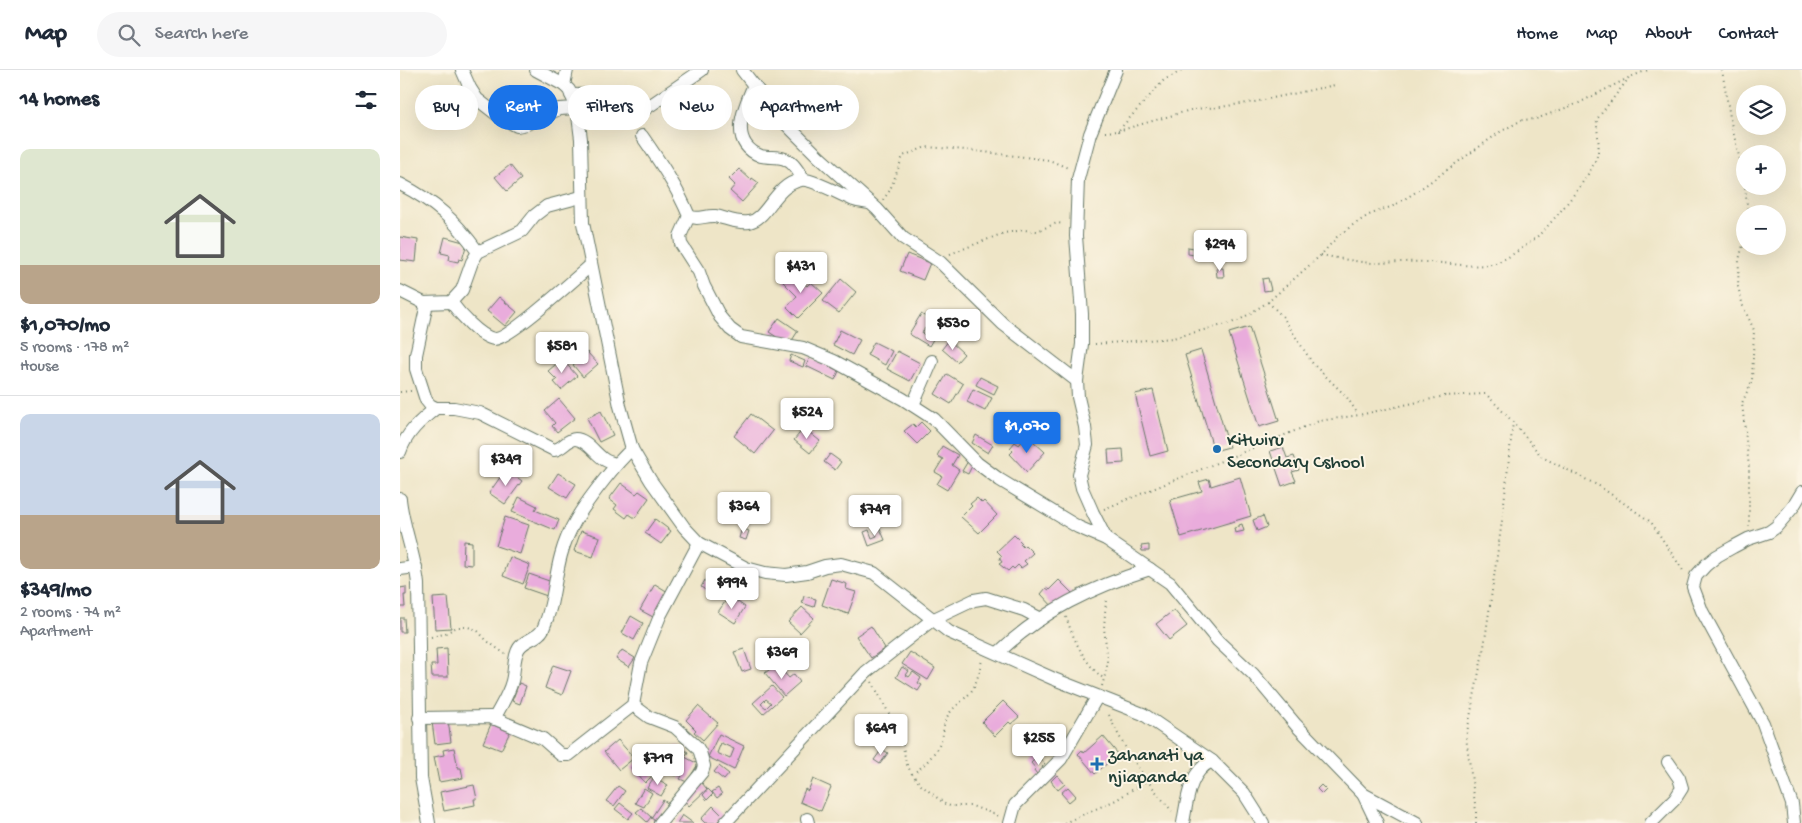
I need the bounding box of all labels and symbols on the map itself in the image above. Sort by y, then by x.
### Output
pin: $294 [1190,230,1250,272]
pin: $431 [771,252,831,294]
pin: $530 [923,308,983,351]
pin: $581 [532,332,592,374]
pin: $524 [777,398,837,440]
pin: $1,070 [986,412,1068,454]
place label: Kitwiru Secondary Cshool [1227,430,1365,475]
marker: Kitwiru Secondary Cshool [1211,443,1223,455]
pin: $349 [476,444,536,487]
pin: $364 [714,492,774,534]
pin: $749 [845,494,905,537]
pin: $994 [702,568,762,610]
pin: $369 [752,638,812,680]
pin: $649 [851,714,911,756]
pin: $255 [1009,724,1069,766]
pin: $719 [628,744,688,786]
place label: zahanati ya njiapanda [1108,745,1205,790]
marker: zahanati ya njiapanda [1090,757,1104,771]

